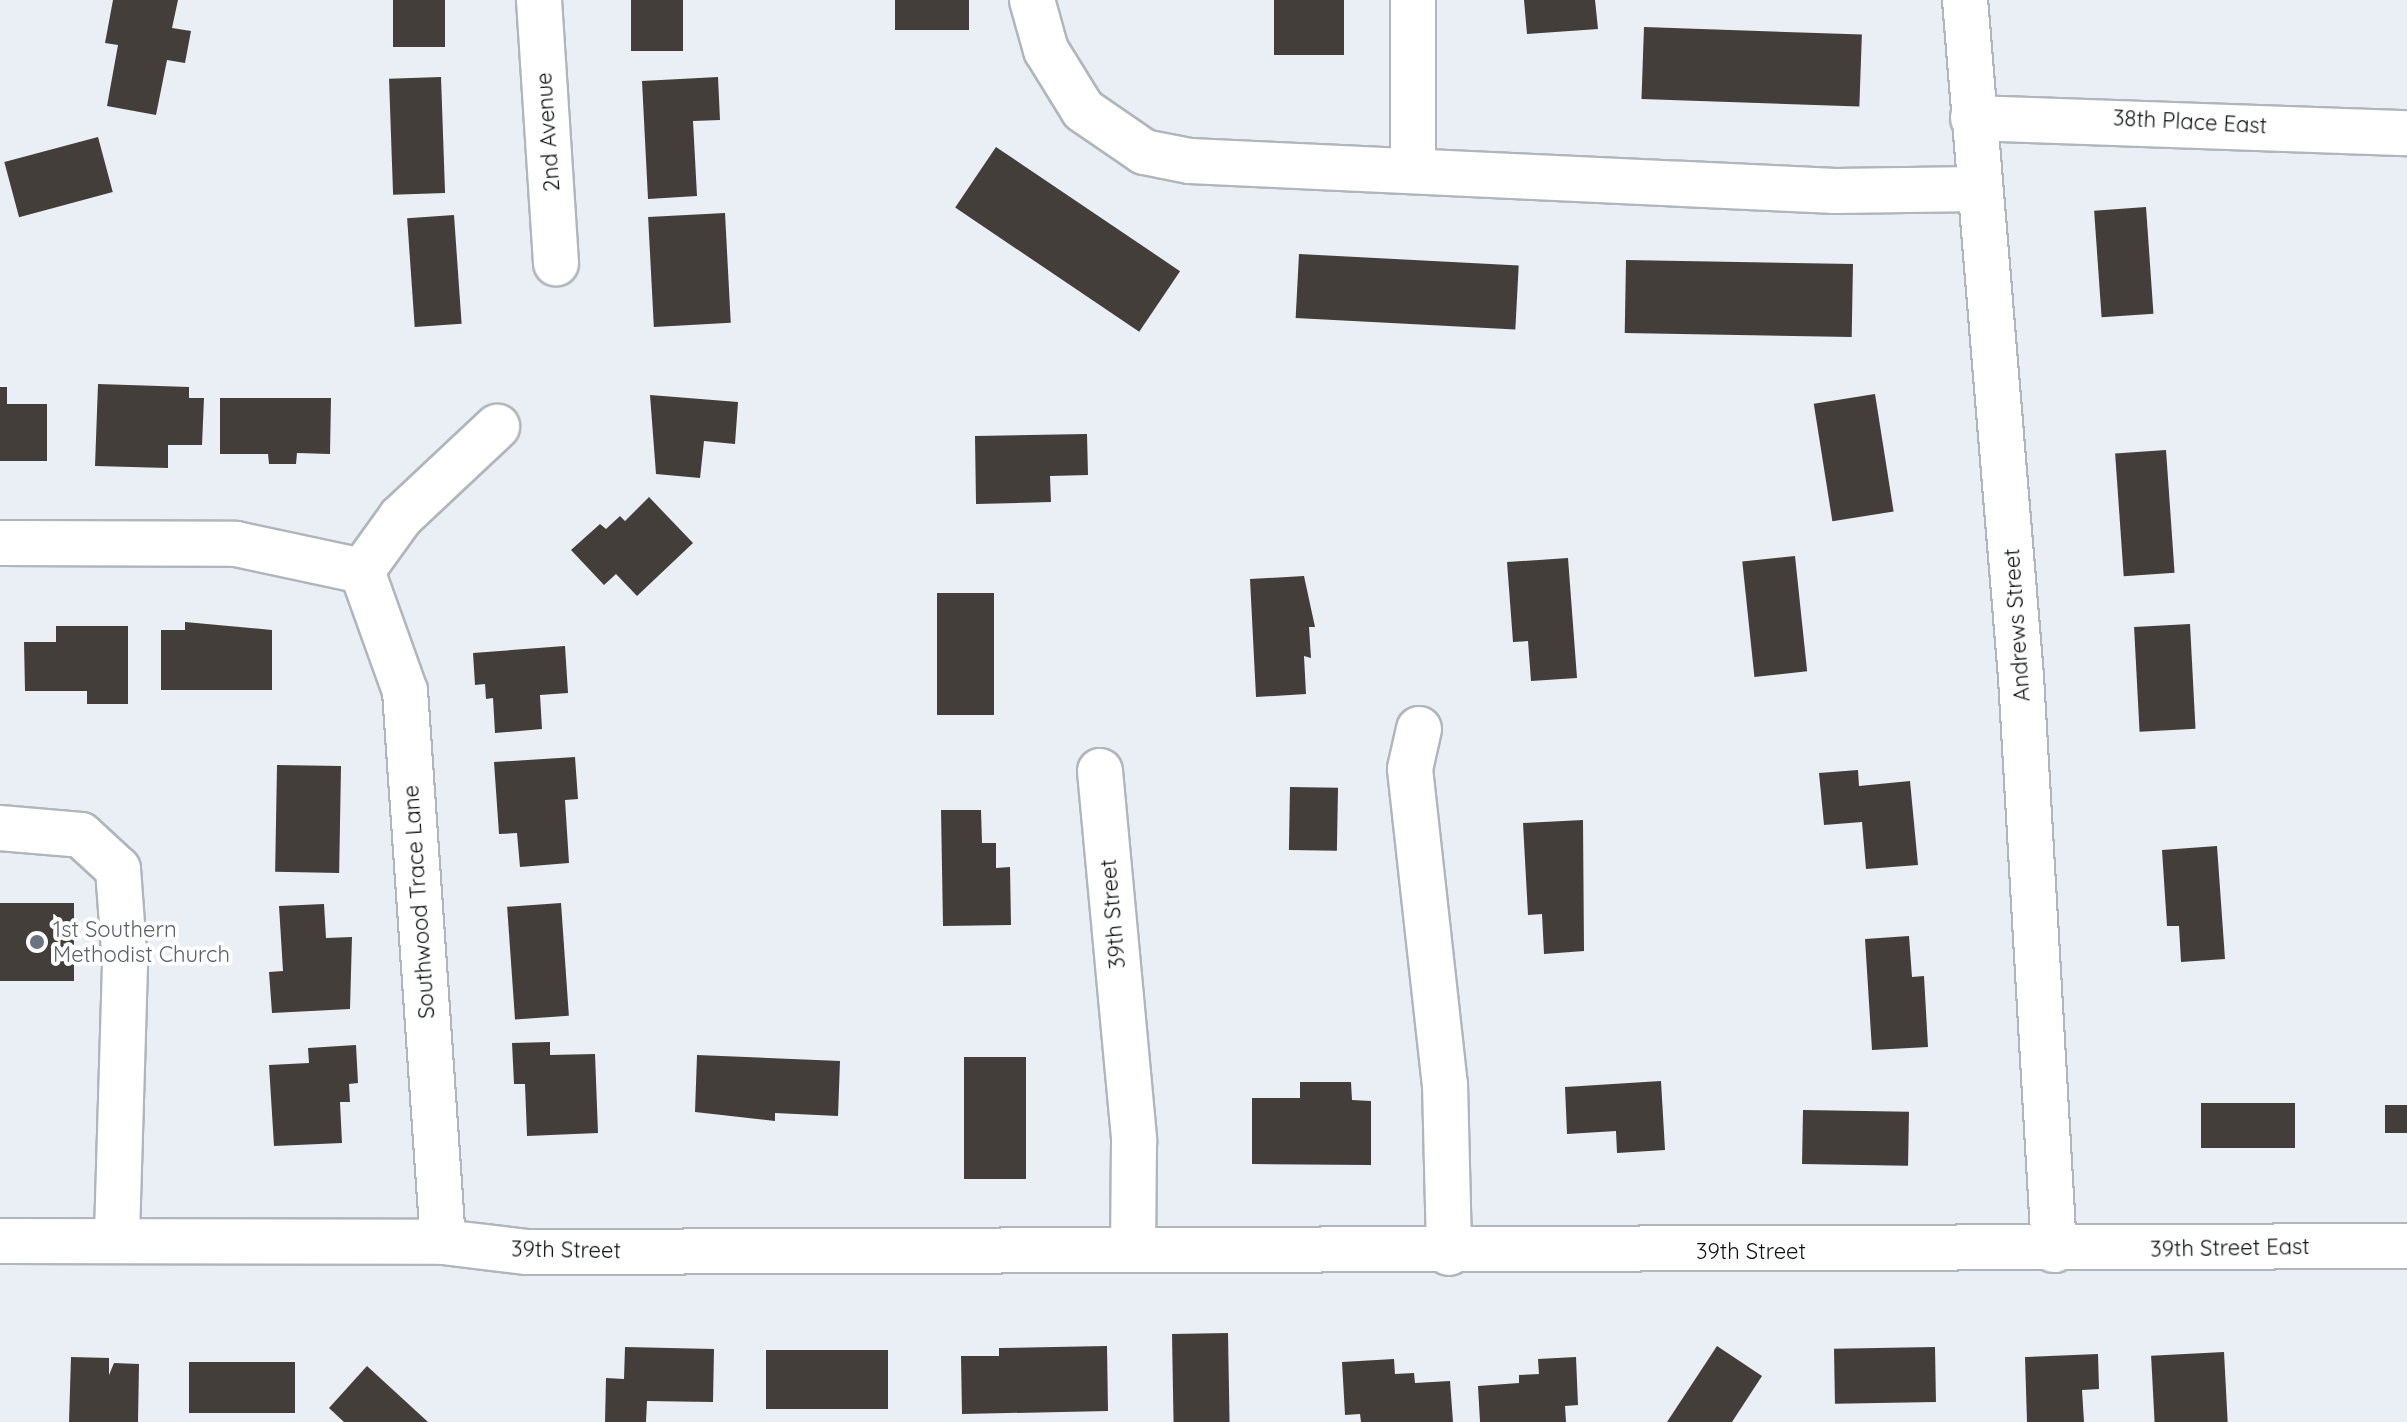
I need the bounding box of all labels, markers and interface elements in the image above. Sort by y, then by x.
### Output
street label: 2nd Avenue [531,71,565,193]
street label: 38th Place East [2112,105,2268,139]
street label: Andrews Street [1998,547,2036,703]
street label: Southwood Trace Lane [398,784,440,1020]
street label: 39th Street [1095,858,1131,970]
place label: 1st Southern Methodist Church [53,916,230,968]
marker: 1st Southern Methodist Church [28,933,46,951]
street label: 39th Street East [2150,1233,2310,1263]
street label: 39th Street [511,1236,621,1264]
street label: 39th Street [1696,1239,1806,1265]

